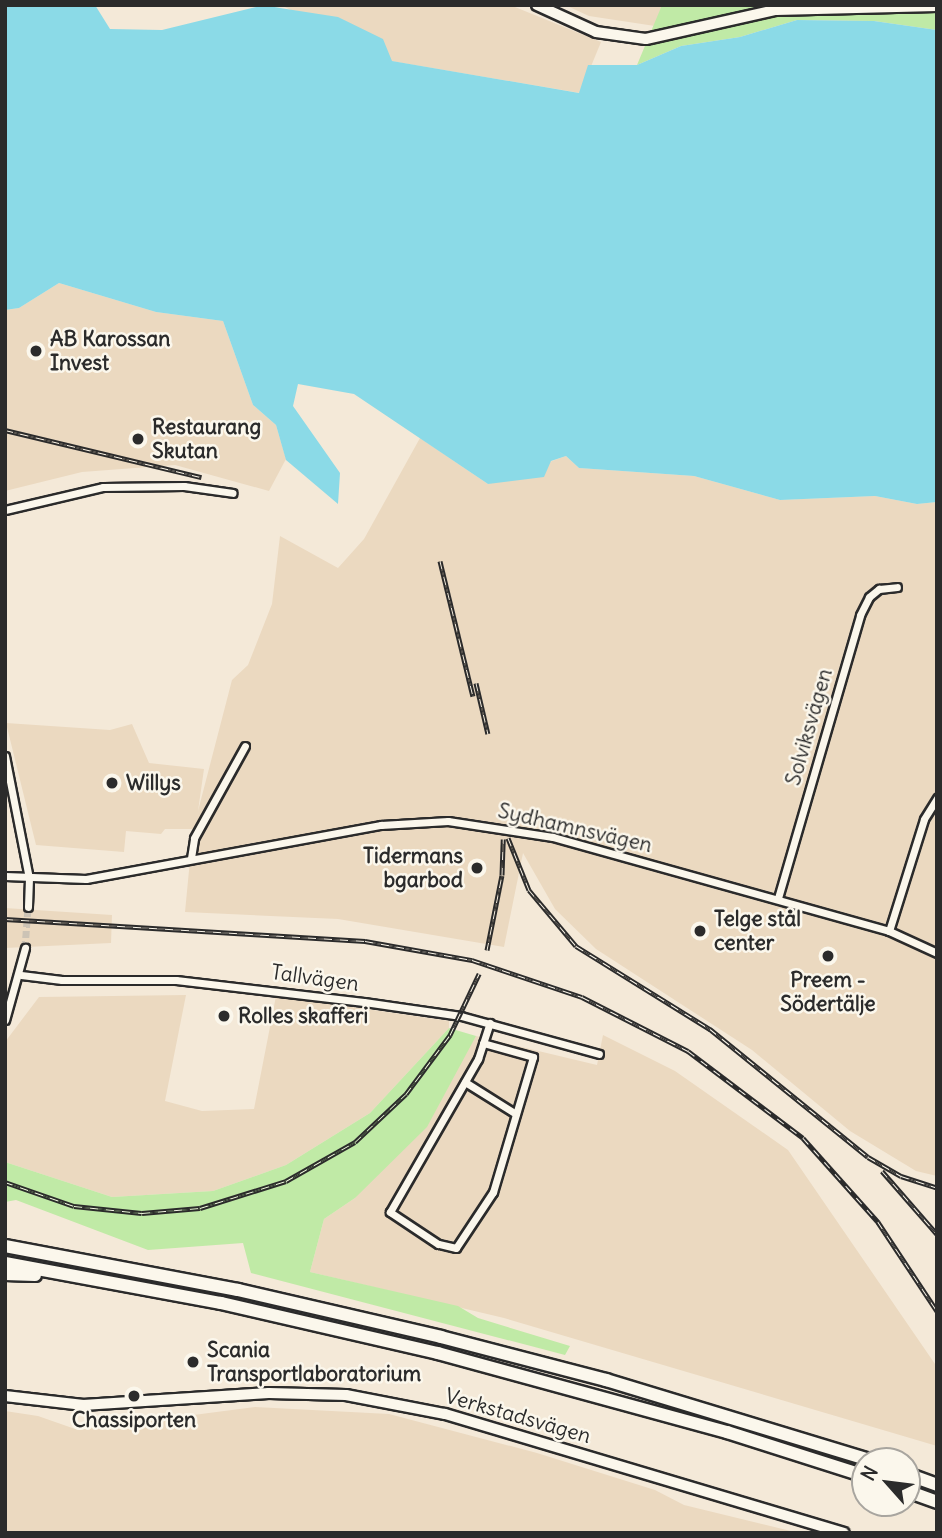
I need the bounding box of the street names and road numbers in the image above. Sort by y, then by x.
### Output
street label: Solviksvägen [780,666,838,788]
street label: Sydhamnsvägen [495,798,655,858]
street label: Tallvägen [270,959,360,997]
street label: Verkstadsvägen [442,1383,594,1449]

